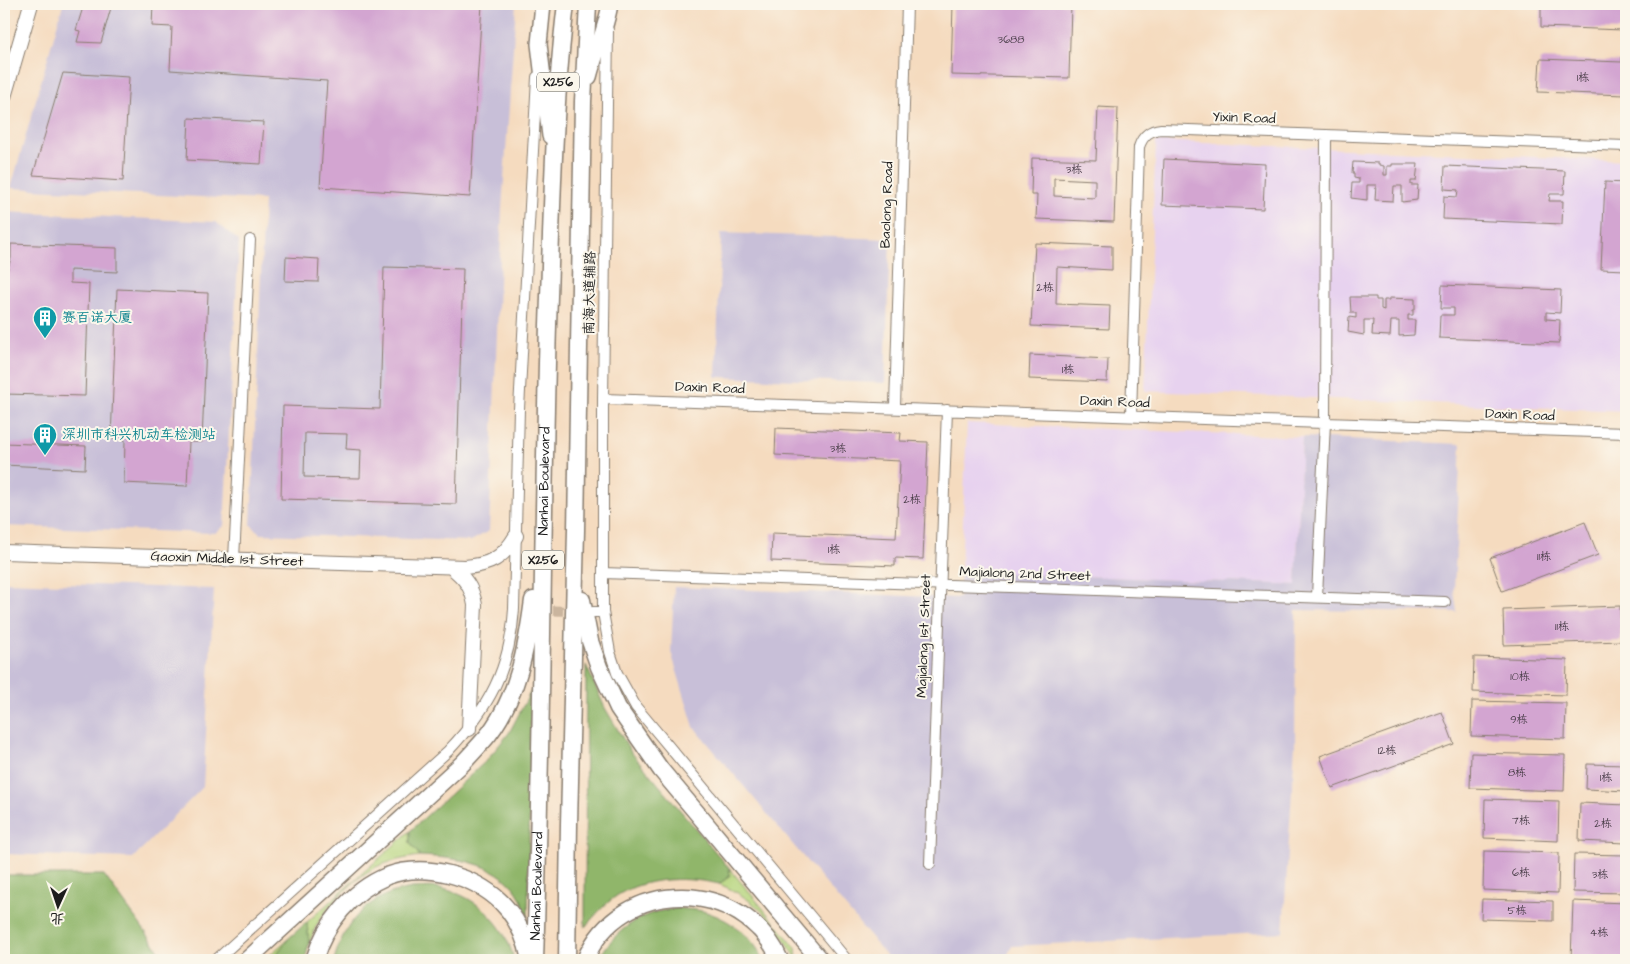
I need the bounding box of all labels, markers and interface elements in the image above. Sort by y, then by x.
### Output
house number: 3688 [998,32,1024,47]
house number: 1栋 [1577,70,1589,85]
road number: X256 [537,72,579,91]
street label: Yixin Road [1212,107,1276,129]
street label: Baolong Road [875,161,899,249]
house number: 3栋 [1066,162,1082,177]
street label: 南海大道辅路 [579,251,601,335]
house number: 2栋 [1036,280,1054,295]
building icon: 赛百诺大厦 [32,305,58,339]
place label: 赛百诺大厦 [62,308,132,328]
house number: 1栋 [1062,362,1074,377]
street label: Daxin Road [675,377,745,399]
street label: Daxin Road [1080,391,1150,413]
street label: Daxin Road [1485,404,1555,426]
building icon: 深圳市科兴机动车检测站 [32,422,58,456]
place label: 深圳市科兴机动车检测站 [62,425,216,445]
street label: Nanhai Boulevard [534,427,556,536]
house number: 3栋 [830,441,846,456]
house number: 2栋 [903,492,921,507]
house number: 1栋 [828,542,840,557]
street label: Gaoxin Middle 1st Street [150,546,304,572]
house number: 11栋 [1537,549,1551,564]
road number: X256 [522,550,564,570]
street label: Majialong 2nd Street [959,562,1091,586]
street label: Majialong 1st Street [912,574,936,698]
house number: 11栋 [1555,619,1569,634]
house number: 10栋 [1510,669,1530,684]
house number: 9栋 [1510,712,1528,727]
house number: 12栋 [1378,743,1396,758]
house number: 8栋 [1508,765,1526,780]
house number: 1栋 [1600,770,1612,785]
house number: 7栋 [1512,813,1530,828]
house number: 2栋 [1594,816,1612,831]
street label: Nanhai Boulevard [526,831,548,941]
house number: 6栋 [1512,865,1530,880]
house number: 3栋 [1592,867,1608,882]
north arrow [32,882,82,932]
house number: 5栋 [1508,903,1526,918]
text: 北 [50,908,65,928]
house number: 4栋 [1590,925,1608,940]

